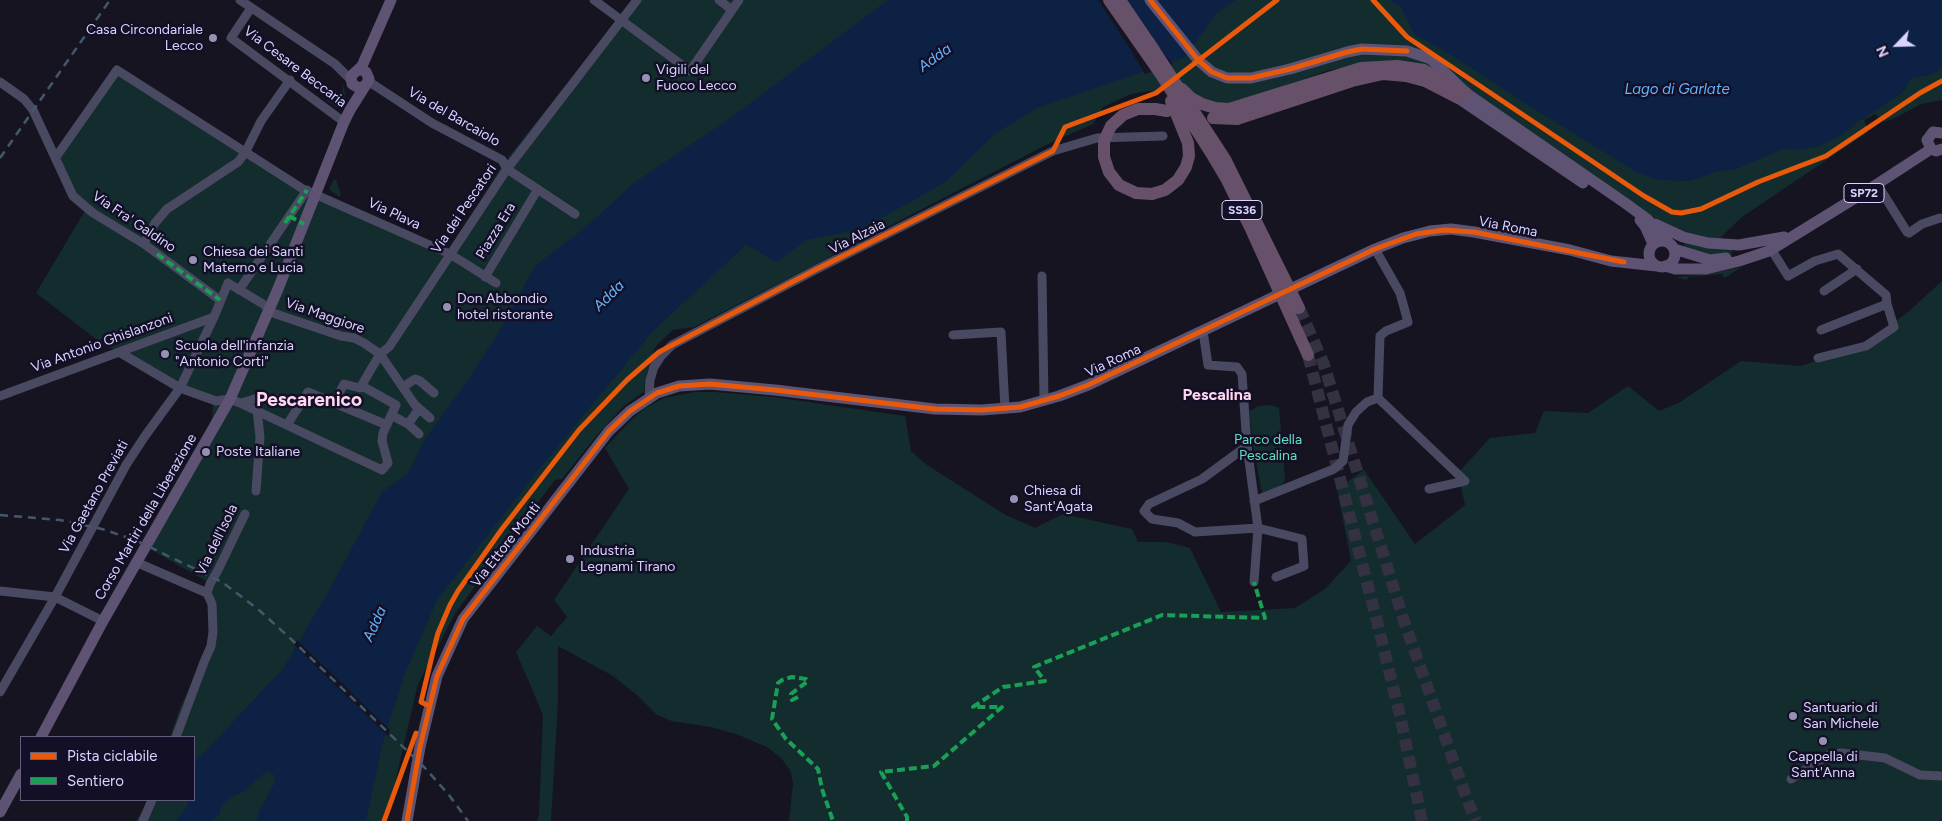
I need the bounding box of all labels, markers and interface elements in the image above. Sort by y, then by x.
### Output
north arrow [1872,20,1922,70]
place label: Casa Circondariale Lecco [86,22,203,54]
street label: Via Cesare Beccaria [240,23,350,111]
marker: Casa Circondariale Lecco [207,32,219,44]
water label: Adda [915,40,955,76]
text: N [1873,43,1893,60]
place label: Vigili del Fuoco Lecco [656,62,737,94]
marker: Vigili del Fuoco Lecco [640,72,652,84]
water label: Lago di Garlate [1624,81,1730,99]
street label: Via del Barcaiolo [405,84,503,150]
street label: Via dei Pescatori [428,161,500,257]
road number: SP72 [1844,184,1884,202]
street label: Via Fra' Galdino [89,188,179,256]
street label: Via Plava [365,195,423,233]
street label: Piazza Era [473,200,519,262]
road number: SS36 [1222,200,1262,220]
street label: Via Roma [1477,213,1539,241]
street label: Via Alzaia [826,216,888,258]
place label: Chiesa dei Santi Materno e Lucia [203,244,304,276]
marker: Chiesa dei Santi Materno e Lucia [187,254,199,266]
water label: Adda [590,277,628,315]
place label: Don Abbondio hotel ristorante [457,291,553,324]
street label: Via Maggiore [283,295,367,337]
marker: Don Abbondio hotel ristorante [441,301,453,313]
street label: Via Antonio Ghislanzoni [29,310,175,376]
place label: Scuola dell'infanzia "Antonio Corti" [175,338,294,371]
street label: Via Roma [1082,341,1144,381]
marker: Scuola dell'infanzia "Antonio Corti" [159,348,171,360]
district label: Pescalina [1183,385,1251,405]
district label: Pescarenico [256,389,362,411]
street label: Corso Martiri della Liberazione [91,431,201,603]
park label: Parco della Pescalina [1234,432,1302,464]
street label: Via Gaetano Previati [56,437,132,557]
place label: Poste Italiane [216,444,300,460]
marker: Poste Italiane [200,446,212,458]
place label: Chiesa di Sant'Agata [1024,483,1093,516]
marker: Chiesa di Sant'Agata [1008,493,1020,505]
street label: Via Ettore Monti [468,499,544,591]
street label: Via dell'Isola [193,502,241,578]
place label: Industria Legnami Tirano [580,543,675,576]
marker: Industria Legnami Tirano [564,553,576,565]
water label: Adda [359,604,391,644]
place label: Santuario di San Michele [1803,700,1879,732]
marker: Santuario di San Michele [1787,710,1799,722]
marker: Cappella di Sant'Anna [1817,735,1829,747]
legend [20,736,195,801]
text: Pista ciclabile [67,747,158,765]
place label: Cappella di Sant'Anna [1788,749,1858,782]
text: Sentiero [67,772,124,790]

